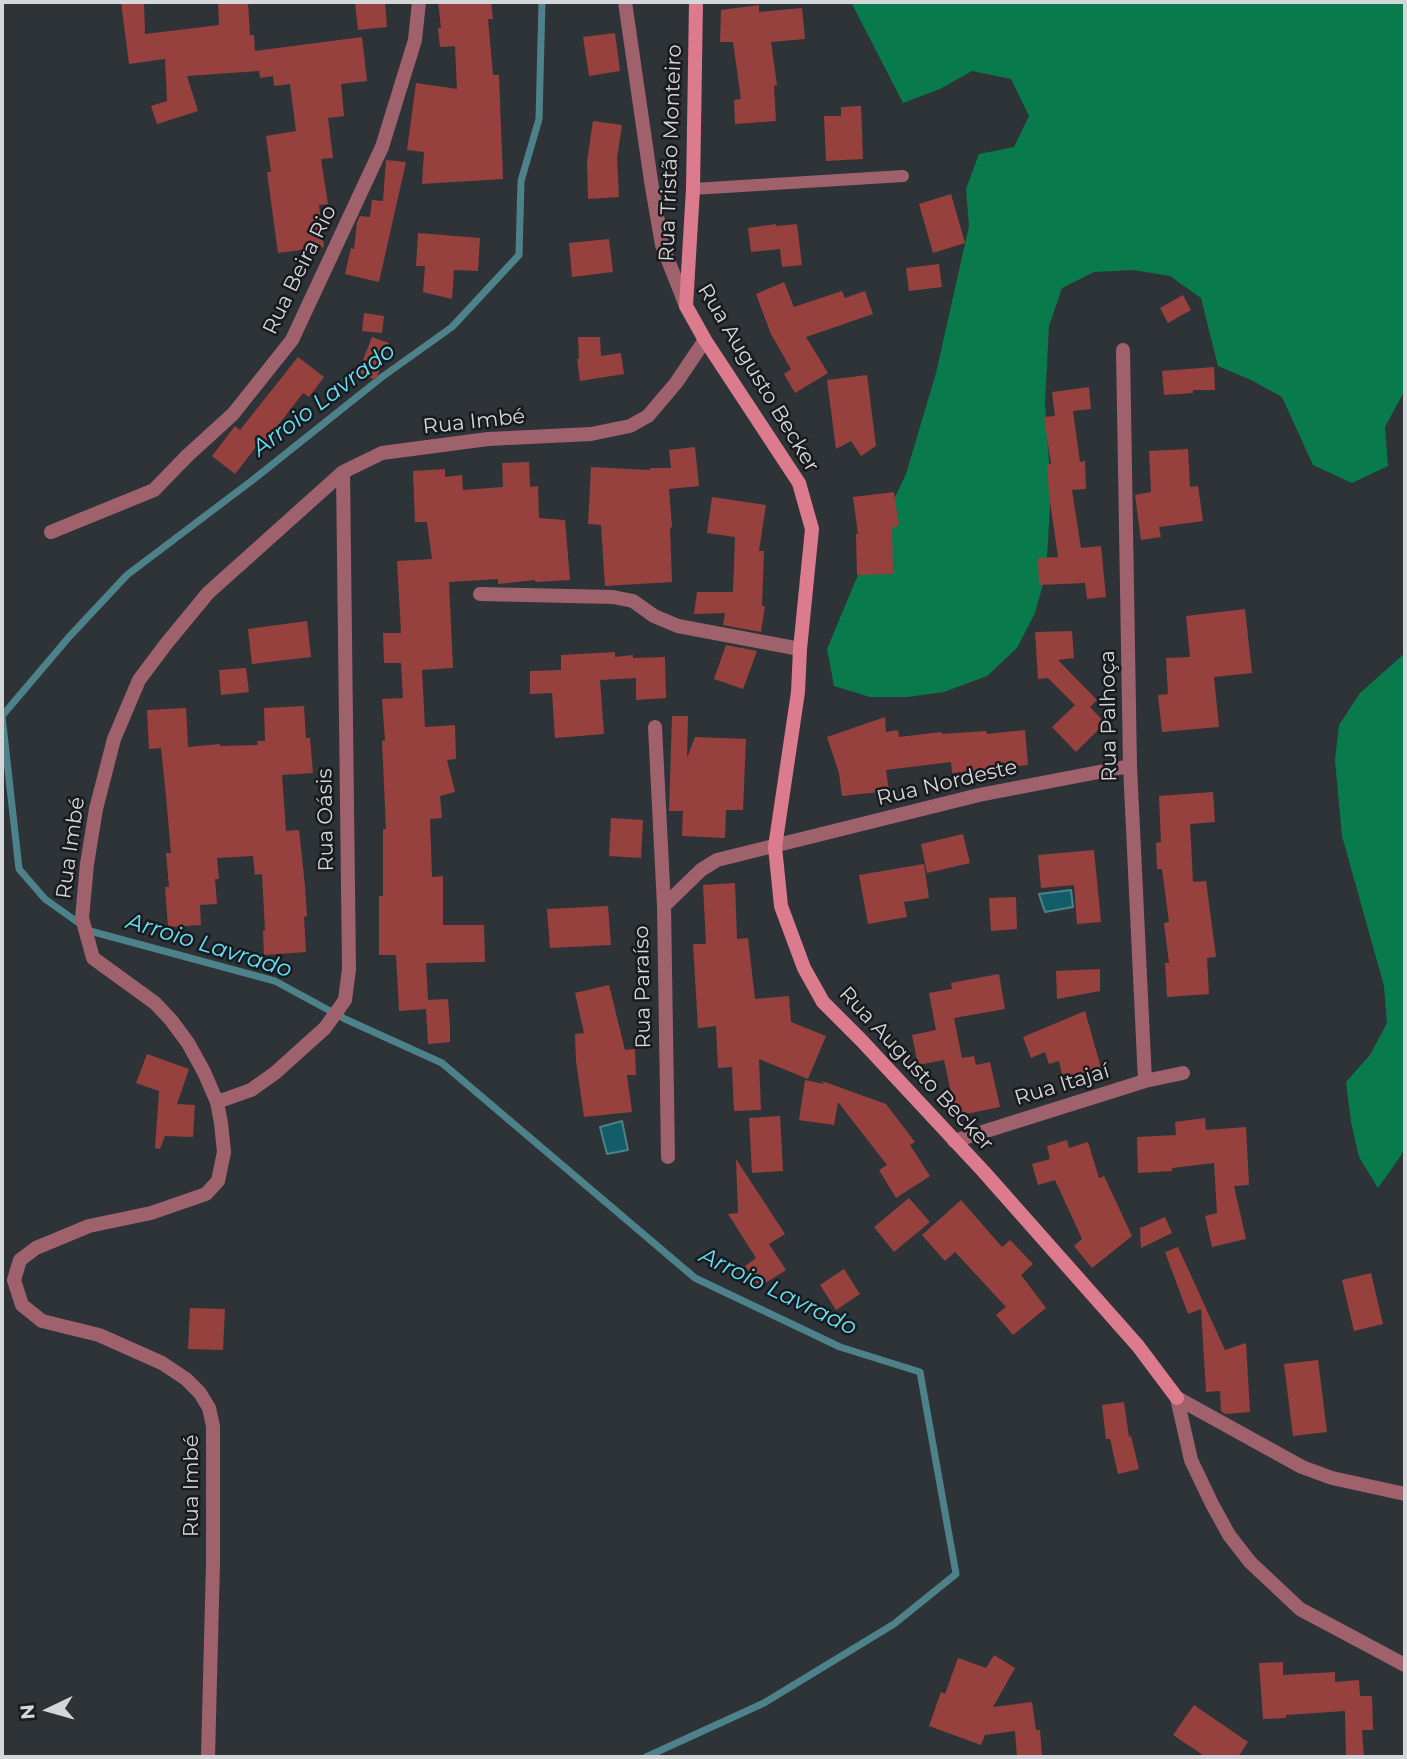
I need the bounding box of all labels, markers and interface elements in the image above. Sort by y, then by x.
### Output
street label: Rua Tristão Monteiro [655,44,687,262]
street label: Rua Beira Rio [258,201,342,339]
street label: Rua Augusto Becker [692,279,824,477]
water label: Arroio Lavrado [247,337,401,463]
street label: Rua Imbé [422,404,526,440]
street label: Rua Palhoça [1095,650,1123,782]
street label: Rua Nordeste [874,755,1020,811]
street label: Rua Oásis [313,768,339,872]
street label: Rua Imbé [51,795,91,901]
water label: Arroio Lavrado [123,908,295,984]
street label: Rua Paraíso [629,925,657,1049]
street label: Rua Augusto Becker [833,982,999,1156]
street label: Rua Itajaí [1012,1059,1112,1111]
water label: Arroio Lavrado [695,1242,861,1342]
street label: Rua Imbé [179,1435,205,1537]
north arrow [14,1675,84,1745]
text: N [15,1703,40,1721]

